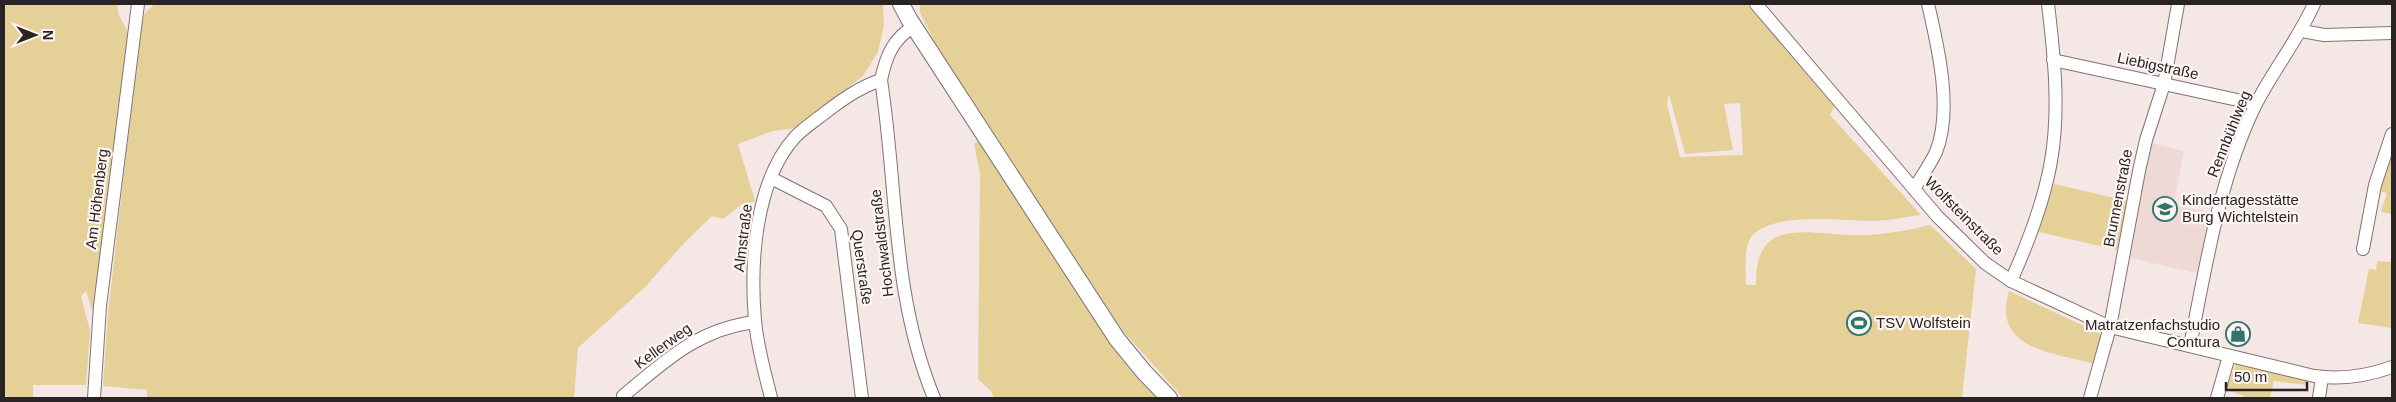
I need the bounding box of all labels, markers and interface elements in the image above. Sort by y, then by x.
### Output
north arrow [10,10,60,60]
text: N [40,30,56,40]
street label: Liebigstraße [2116,49,2200,82]
street label: Rennbühlweg [2203,88,2254,180]
street label: Am Höhenberg [82,148,111,250]
street label: Brunnenstraße [2100,148,2135,248]
street label: Wolfsteinstraße [1922,173,2007,258]
street label: Hochwaldstraße [866,188,897,298]
place label: Kindertagesstätte Burg Wichtelstein [2182,191,2299,225]
school or university icon: Kindertagesstätte Burg Wichtelstein [2152,196,2178,222]
street label: Almstraße [730,203,755,273]
street label: Querstraße [849,228,876,306]
sports icon: TSV Wolfstein [1846,310,1872,336]
place label: TSV Wolfstein [1876,314,1971,331]
place label: Matratzenfachstudio Contura [2085,316,2221,350]
street label: Kellerweg [631,319,694,372]
shop icon: Matratzenfachstudio Contura [2225,321,2251,347]
scale bar [2226,360,2307,392]
text: 50 m [2234,368,2267,385]

